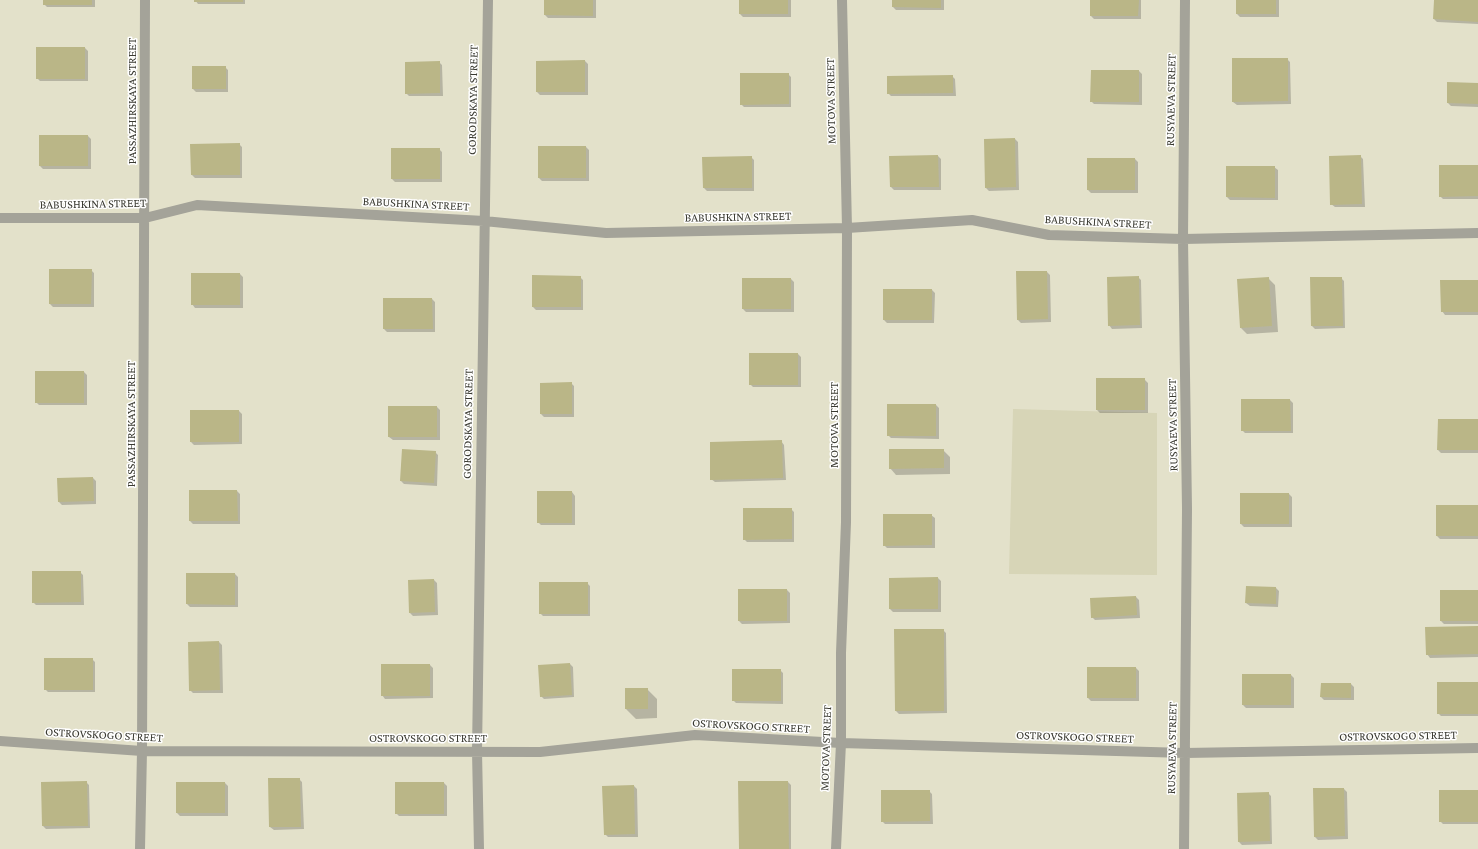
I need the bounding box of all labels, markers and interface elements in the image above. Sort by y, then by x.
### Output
street label: PASSAZHIRSKAYA STREET [125,38,139,164]
street label: GORODSKAYA STREET [465,45,481,155]
street label: RUSYAEVA STREET [1163,54,1179,146]
street label: MOTOVA STREET [823,58,839,144]
street label: BABUSHKINA STREET [362,194,470,214]
street label: BABUSHKINA STREET [39,196,147,212]
street label: BABUSHKINA STREET [684,209,792,225]
street label: BABUSHKINA STREET [1044,212,1152,232]
street label: PASSAZHIRSKAYA STREET [124,361,138,487]
street label: GORODSKAYA STREET [460,369,476,479]
street label: RUSYAEVA STREET [1165,379,1181,471]
street label: MOTOVA STREET [827,382,841,468]
street label: RUSYAEVA STREET [1164,702,1180,794]
street label: MOTOVA STREET [817,705,835,791]
street label: OSTROVSKOGO STREET [692,716,810,736]
street label: OSTROVSKOGO STREET [45,725,163,745]
street label: OSTROVSKOGO STREET [1016,728,1134,746]
street label: OSTROVSKOGO STREET [1339,728,1457,744]
street label: OSTROVSKOGO STREET [369,731,487,745]

